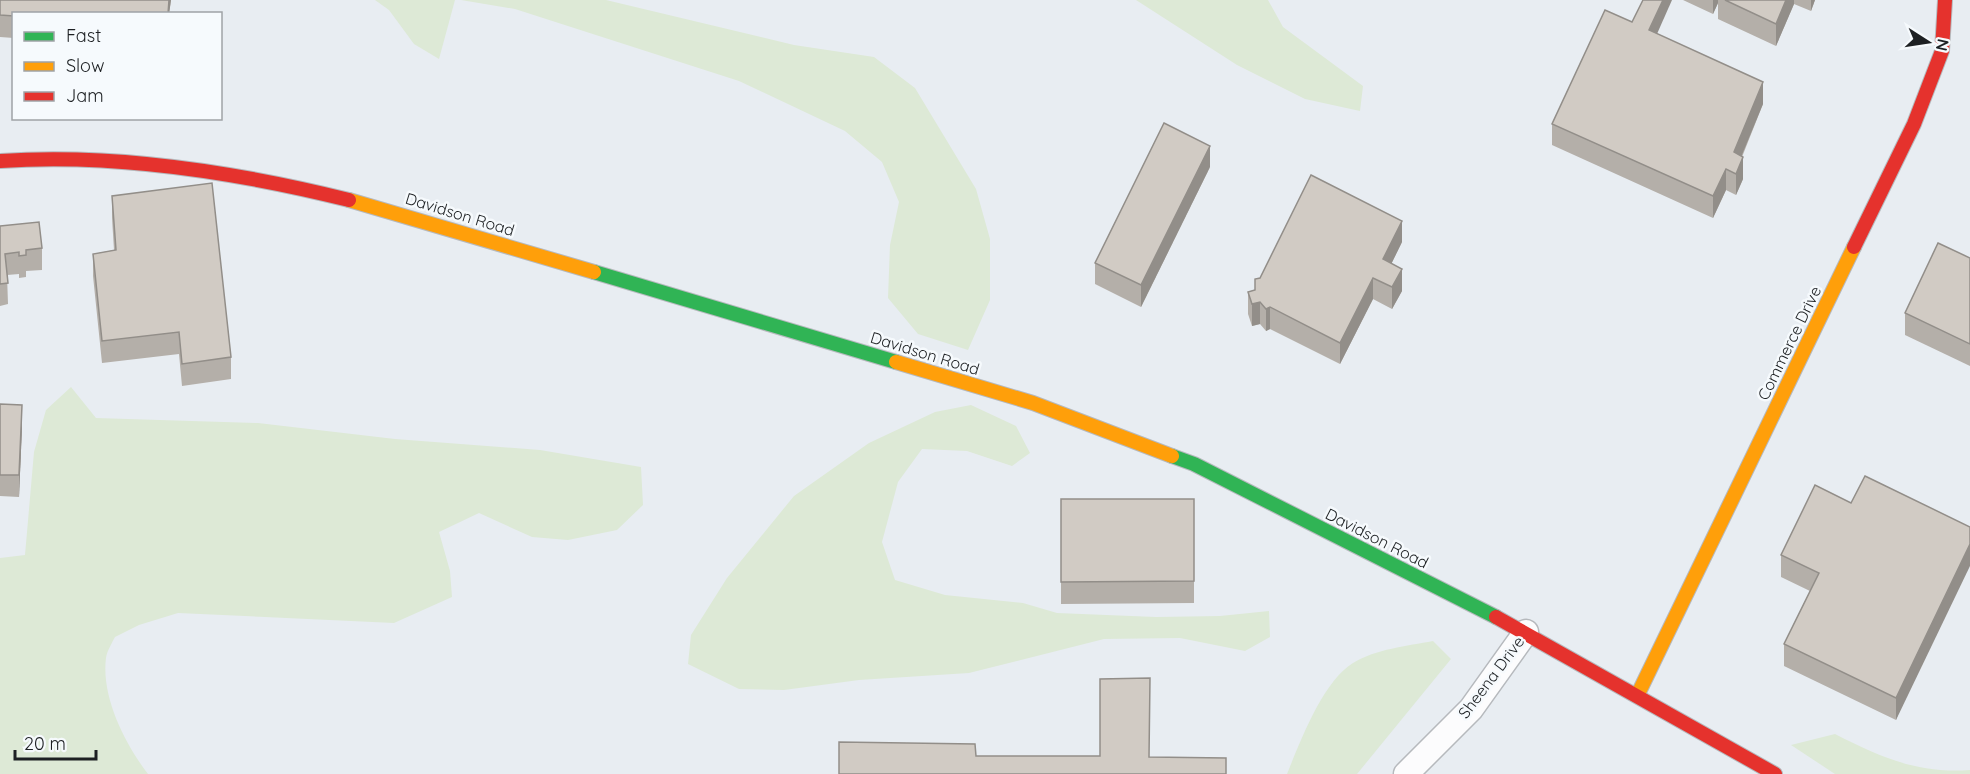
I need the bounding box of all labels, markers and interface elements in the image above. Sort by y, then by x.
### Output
legend [12,12,222,120]
north arrow [1898,12,1958,72]
text: Fast [66,24,101,47]
text: N [1932,37,1954,53]
text: Slow [66,54,104,77]
text: Jam [66,84,104,107]
street label: Davidson Road [403,188,517,240]
street label: Commerce Drive [1753,283,1825,403]
street label: Davidson Road [868,327,982,379]
street label: Davidson Road [1322,503,1432,573]
street label: Sheena Drive [1454,632,1528,722]
scale bar [15,723,96,761]
text: 20 m [24,732,66,755]

